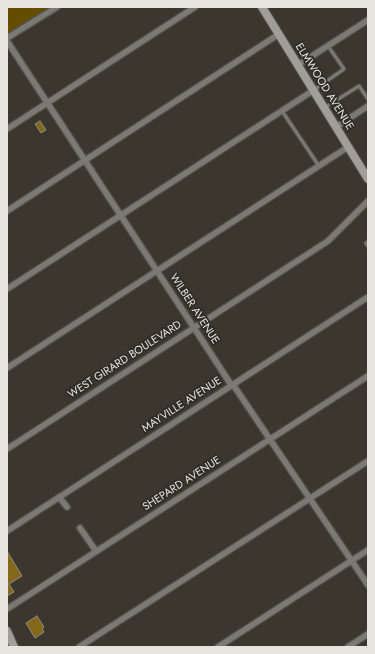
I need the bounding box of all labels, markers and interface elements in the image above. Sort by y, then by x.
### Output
street label: ELMWOOD AVENUE [292,41,356,133]
street label: WILBER AVENUE [166,271,222,347]
street label: WEST GIRARD BOULEVARD [66,318,184,402]
street label: MAYVILLE AVENUE [140,374,224,436]
street label: SHEPARD AVENUE [141,454,223,514]

